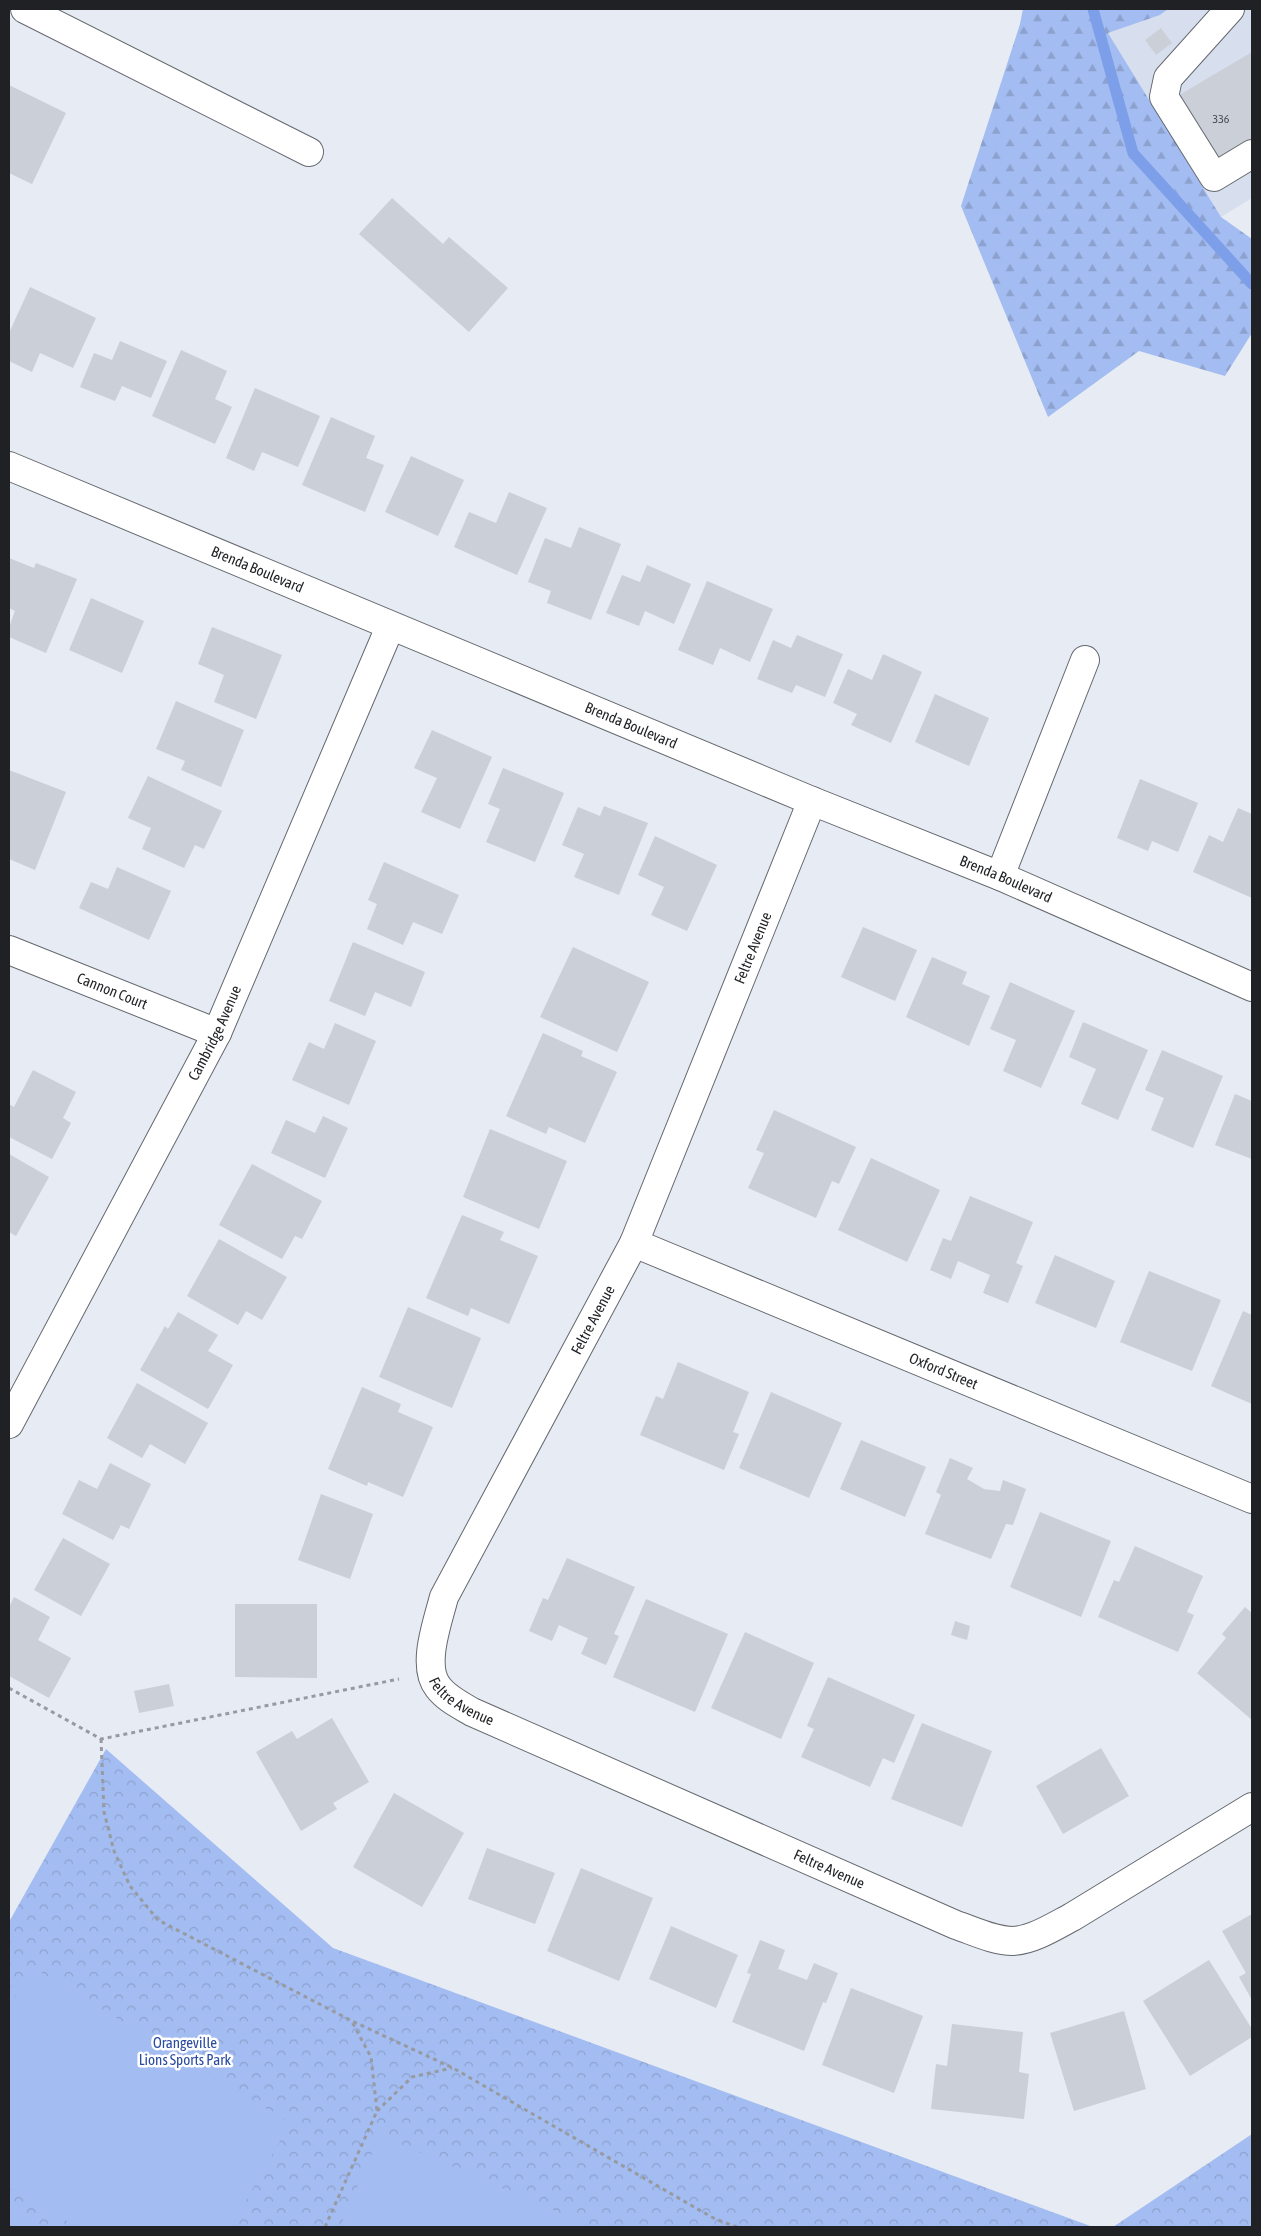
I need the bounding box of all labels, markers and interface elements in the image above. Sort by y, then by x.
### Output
house number: 336 [1213,112,1230,126]
street label: Brenda Boulevard [209,542,306,596]
street label: Brenda Boulevard [583,698,680,752]
street label: Brenda Boulevard [957,852,1055,906]
street label: Feltre Avenue [730,909,775,986]
street label: Cannon Court [75,969,150,1012]
street label: Cambridge Avenue [184,983,244,1083]
street label: Feltre Avenue [567,1282,618,1357]
street label: Oxford Street [907,1349,980,1392]
street label: Feltre Avenue [426,1674,497,1729]
street label: Feltre Avenue [791,1846,868,1892]
park label: Orangeville Lions Sports Park [139,2034,232,2068]

